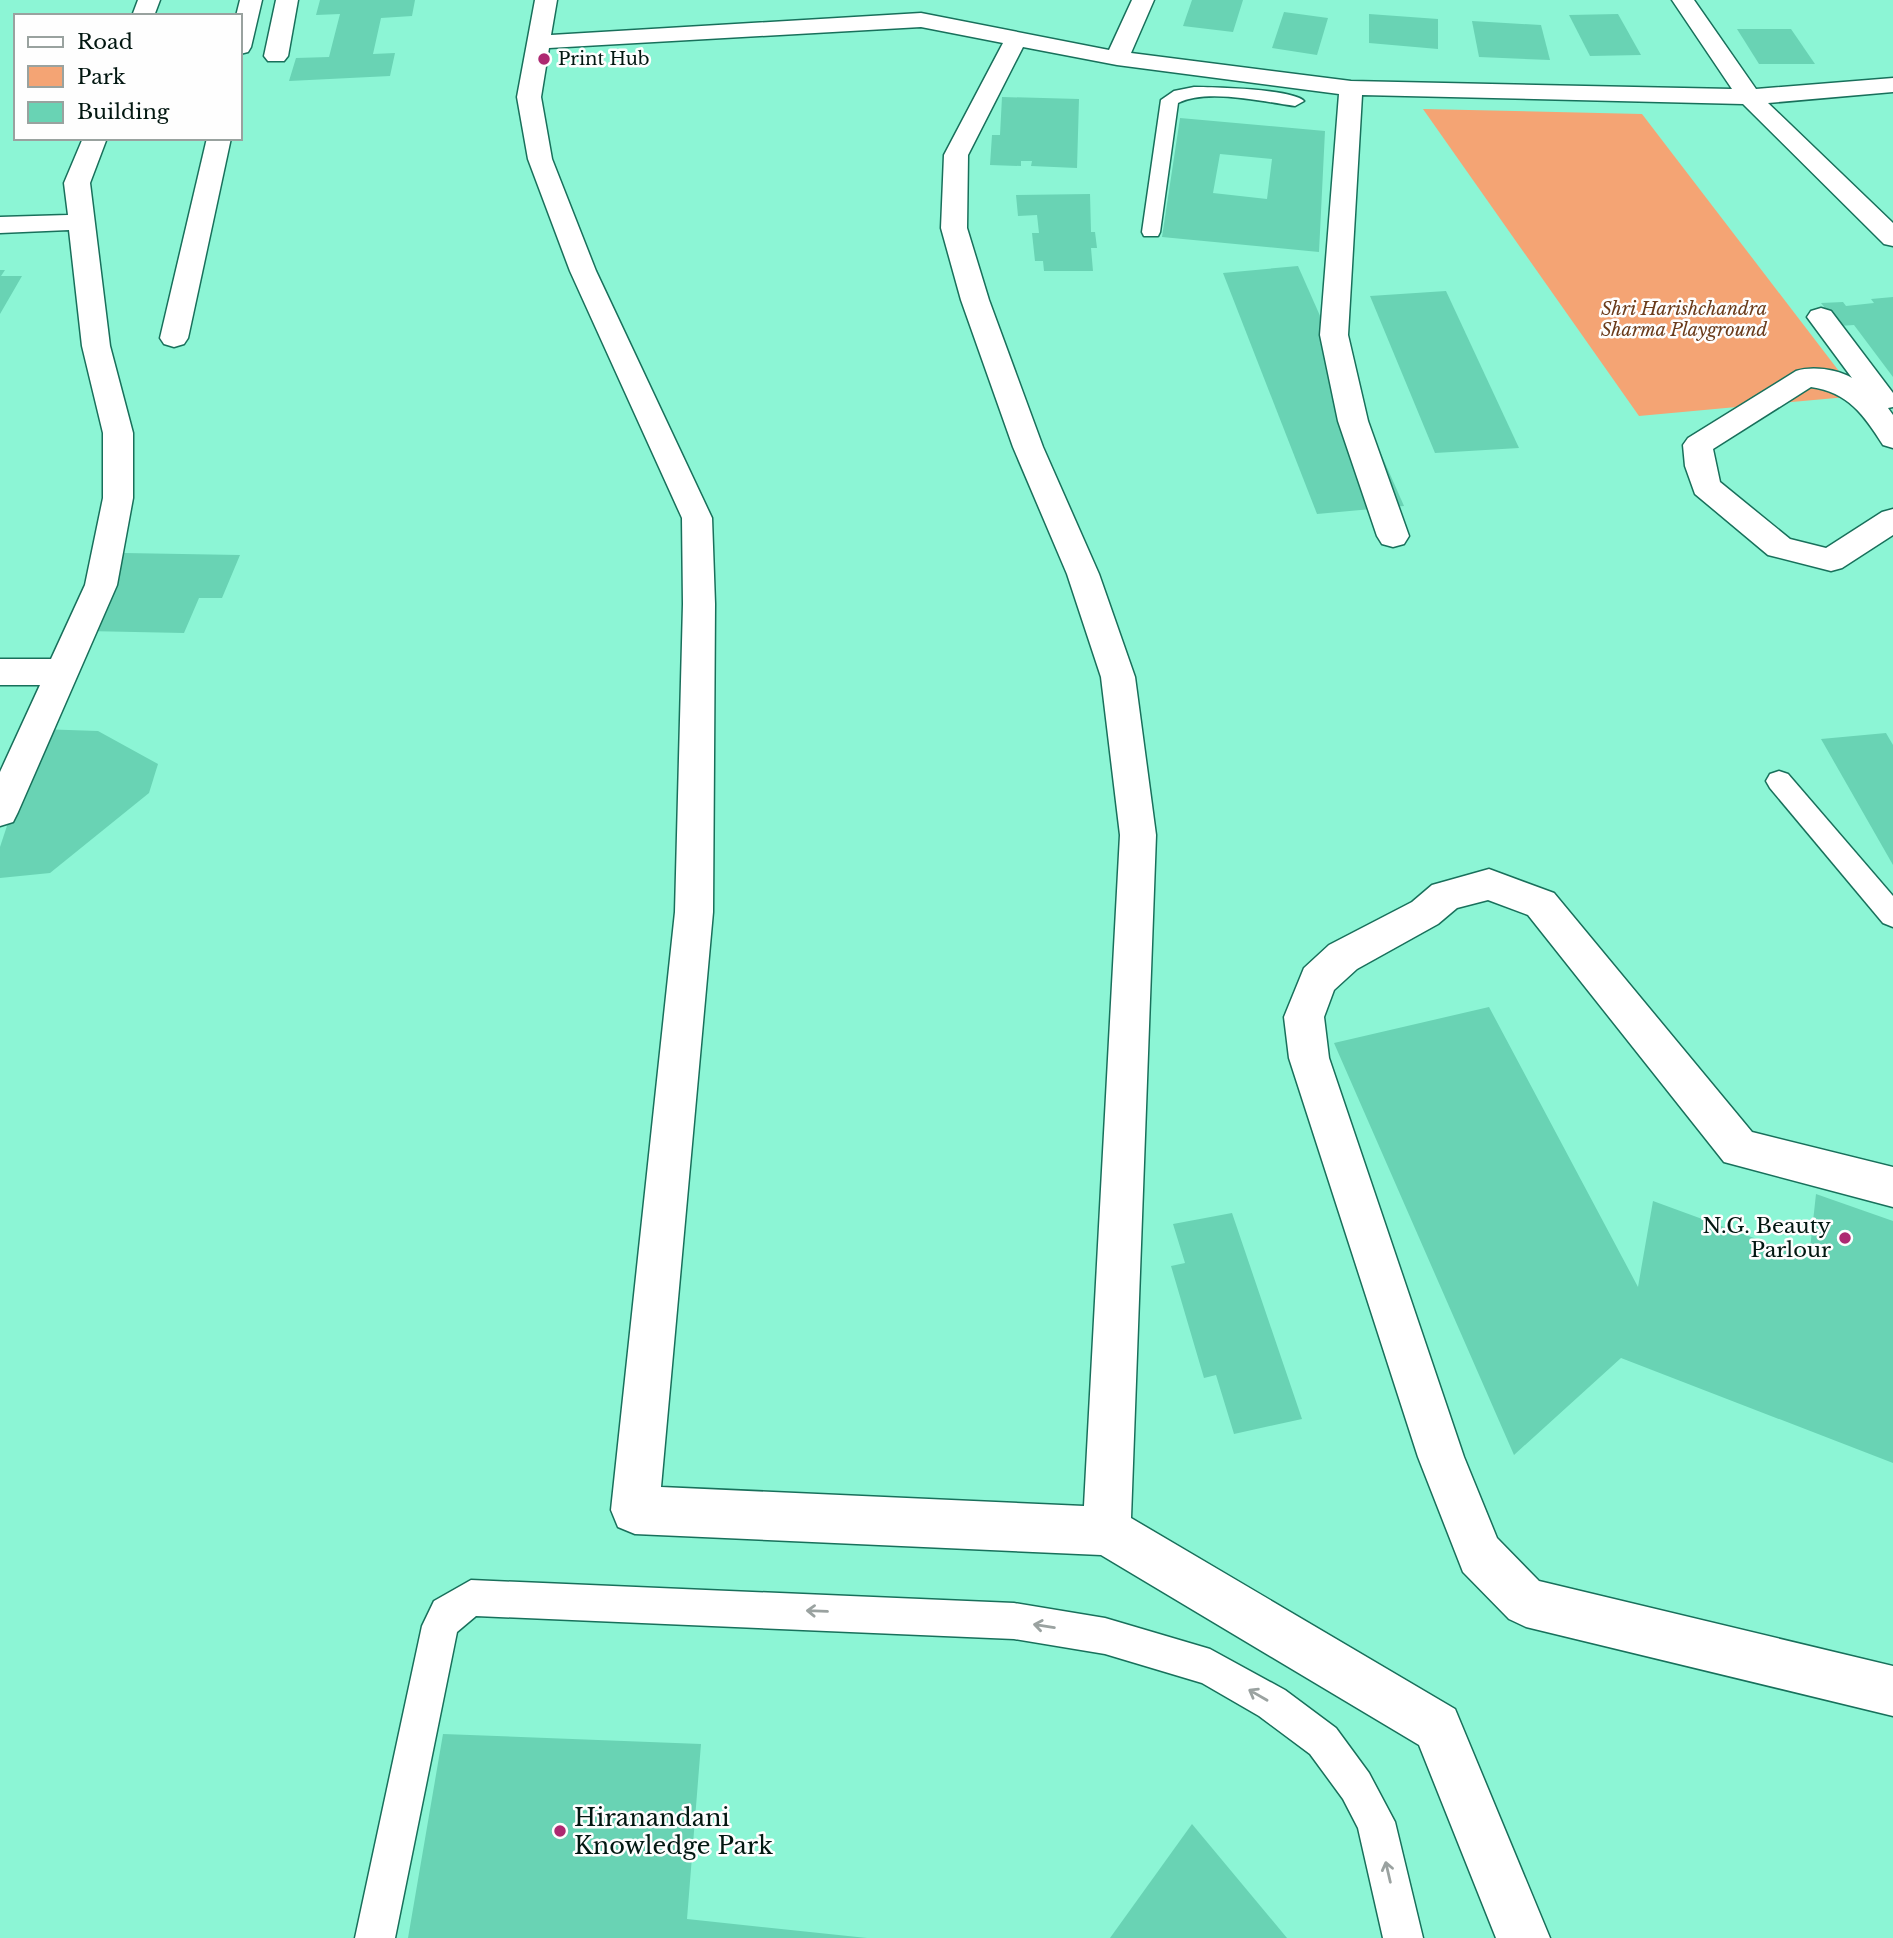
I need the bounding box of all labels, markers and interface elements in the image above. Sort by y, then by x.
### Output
legend [14,14,242,140]
text: Road [77,29,133,55]
place label: Print Hub [558,48,650,70]
marker: Print Hub [536,51,552,67]
text: Park [77,64,126,90]
text: Building [77,99,170,125]
park label: Shri Harishchandra Sharma Playground [1601,298,1768,341]
place label: N.G. Beauty Parlour [1703,1213,1832,1263]
marker: N.G. Beauty Parlour [1837,1230,1853,1246]
one-way arrow [805,1605,828,1618]
one-way arrow [1033,1619,1055,1632]
one-way arrow [1249,1688,1269,1702]
place label: Hiranandani Knowledge Park [574,1803,773,1860]
marker: Hiranandani Knowledge Park [552,1823,568,1839]
one-way arrow [1380,1861,1393,1883]

